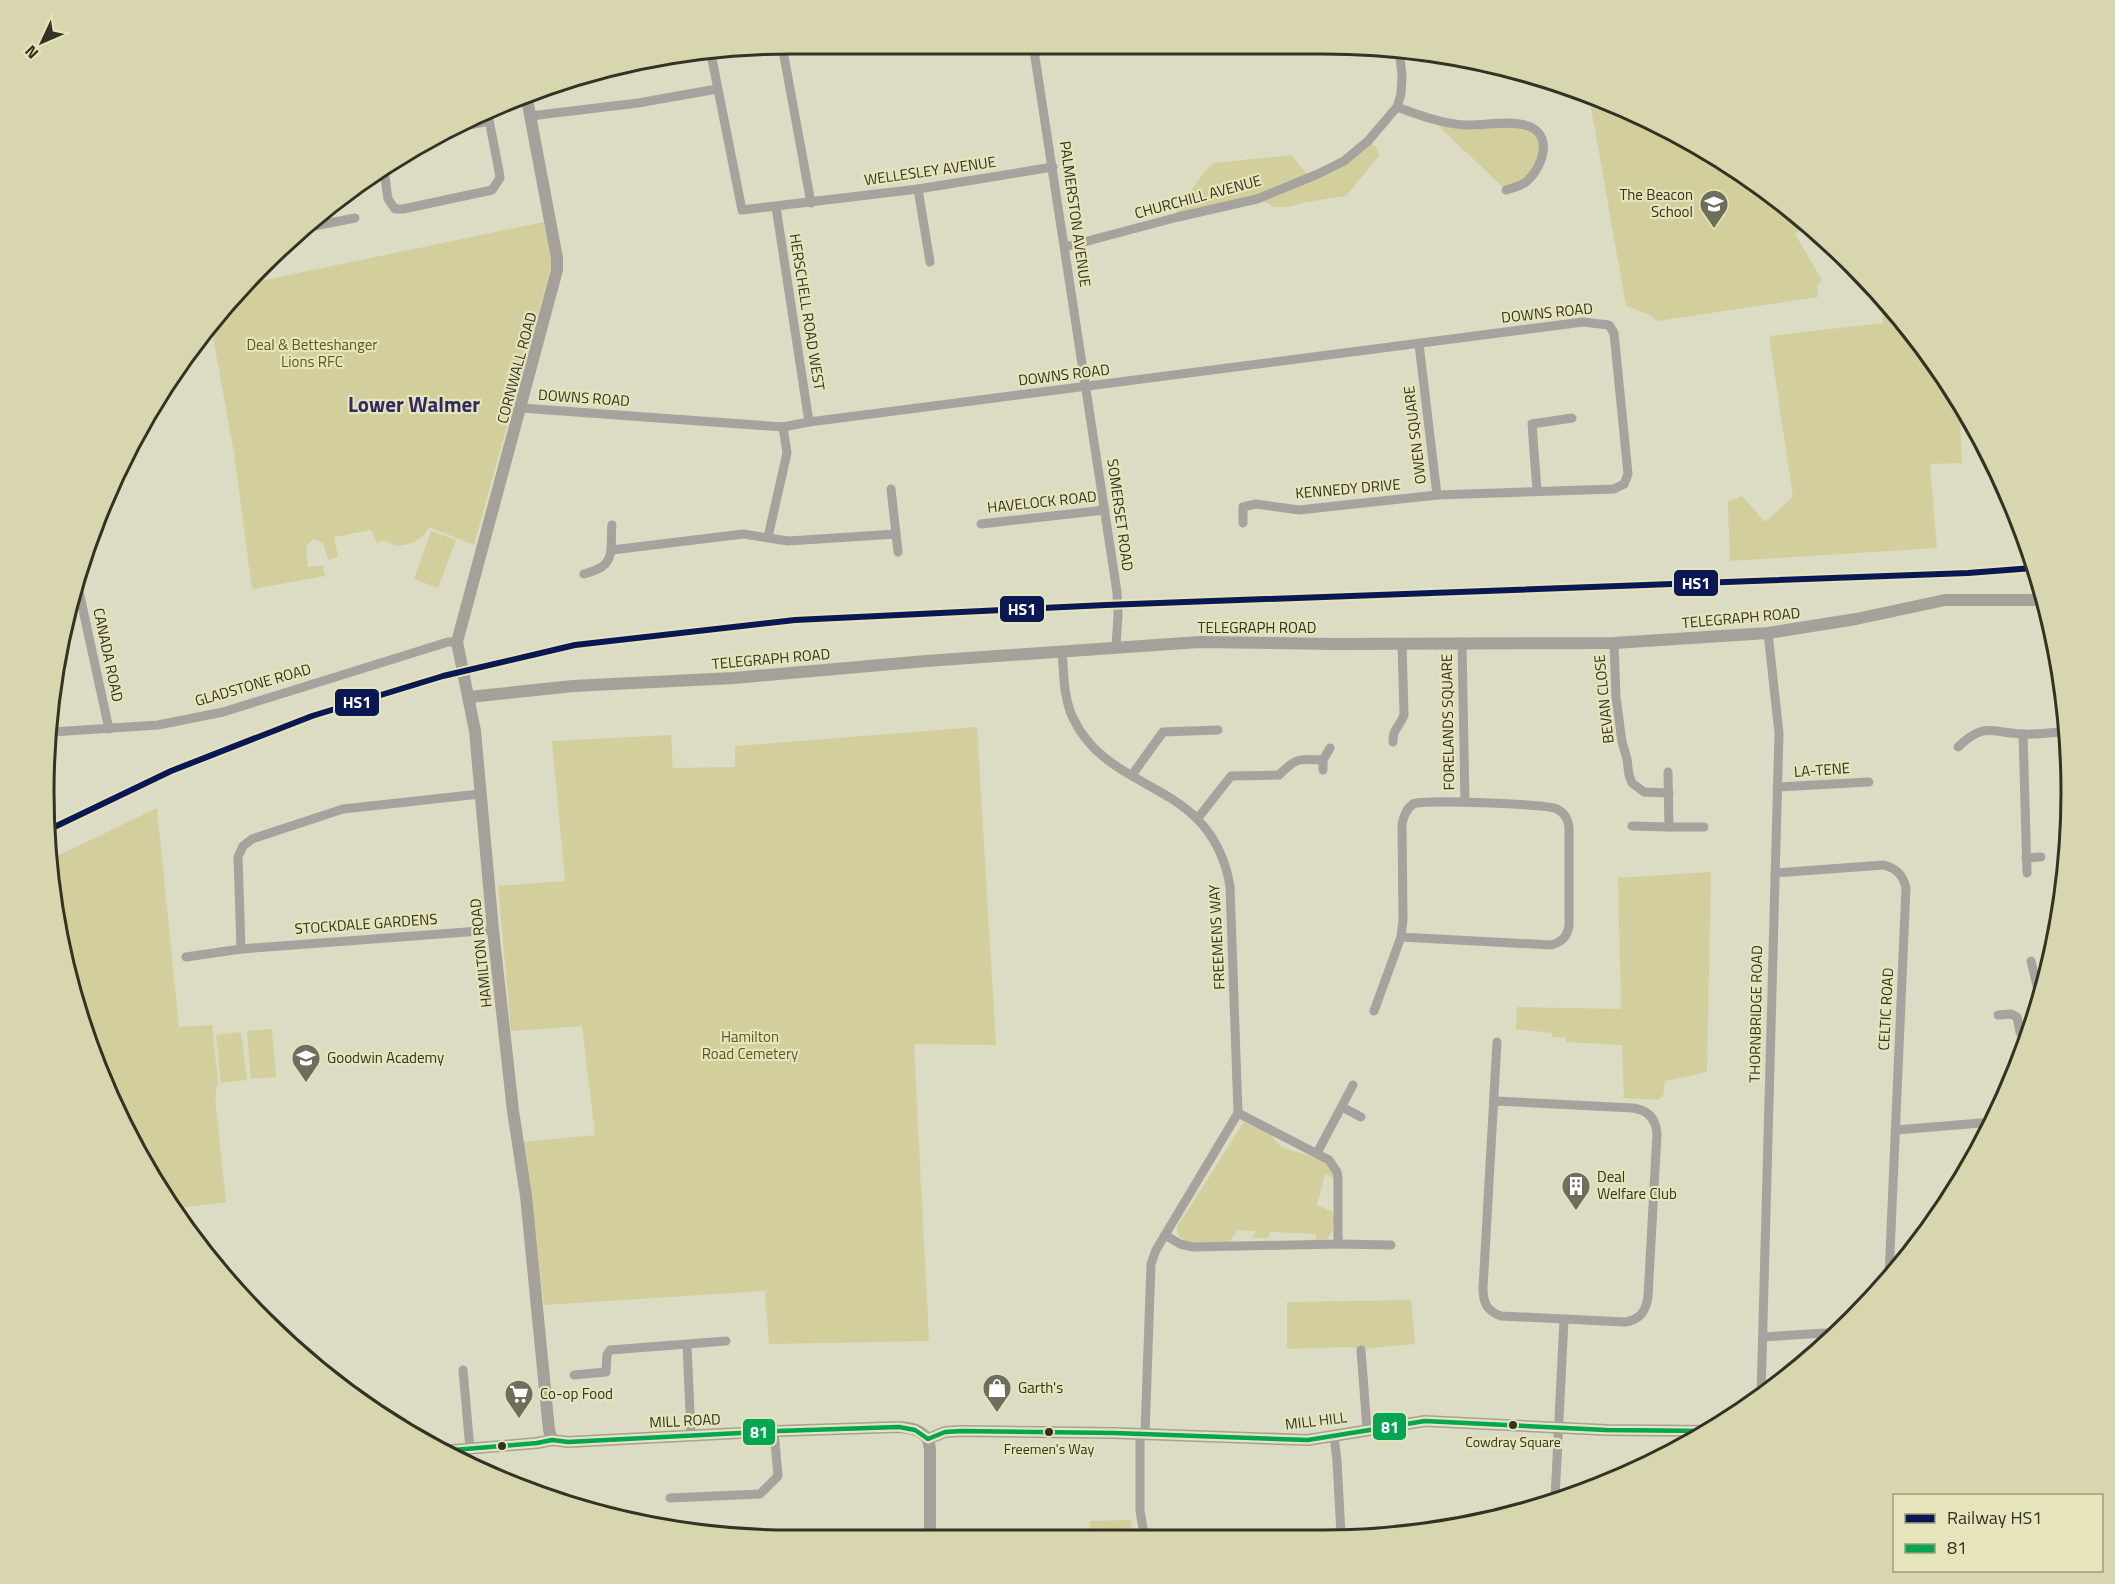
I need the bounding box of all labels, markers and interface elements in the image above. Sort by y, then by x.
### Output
north arrow [12,12,72,72]
text: N [19,40,44,65]
street label: PALMERSTON AVENUE [1054,139,1097,289]
street label: WELLESLEY AVENUE [863,150,997,191]
street label: CHURCHILL AVENUE [1132,169,1264,225]
place label: The Beacon School [1619,183,1693,223]
school or university icon: The Beacon School [1698,188,1730,230]
street label: HERSCHELL ROAD WEST [784,232,831,392]
street label: DOWNS ROAD [1500,296,1594,329]
street label: CORNWALL ROAD [491,310,542,426]
park label: Deal & Betteshanger Lions RFC [246,333,378,373]
street label: DOWNS ROAD [1017,357,1111,392]
street label: DOWNS ROAD [537,383,631,412]
street label: OWEN SQUARE [1397,385,1432,486]
district label: Lower Walmer [348,388,480,420]
street label: SOMERSET ROAD [1101,457,1140,573]
street label: KENNEDY DRIVE [1294,472,1402,505]
street label: HAVELOCK ROAD [986,484,1098,519]
line badge: HS1 [1673,569,1719,597]
text: HS1 [1682,571,1710,595]
line badge: HS1 [999,595,1045,623]
text: HS1 [1008,597,1036,621]
street label: TELEGRAPH ROAD [1681,601,1801,634]
street label: CANADA ROAD [87,606,130,704]
street label: TELEGRAPH ROAD [1198,616,1316,639]
street label: TELEGRAPH ROAD [711,642,831,675]
street label: BEVAN CLOSE [1587,653,1620,745]
street label: FORELANDS SQUARE [1435,654,1460,791]
street label: GLADSTONE ROAD [192,657,314,712]
line badge: HS1 [334,688,380,717]
text: HS1 [343,690,371,714]
street label: LA-TENE [1793,756,1851,783]
street label: FREEMENS WAY [1202,884,1231,990]
street label: HAMILTON ROAD [463,897,498,1009]
street label: STOCKDALE GARDENS [294,907,438,940]
street label: THORNBRIDGE ROAD [1743,945,1768,1083]
street label: CELTIC ROAD [1872,967,1899,1051]
park label: Hamilton Road Cemetery [702,1025,798,1065]
school or university icon: Goodwin Academy [290,1042,322,1084]
place label: Goodwin Academy [327,1046,444,1069]
place label: Deal Welfare Club [1597,1165,1677,1205]
building icon: Deal Welfare Club [1560,1170,1592,1212]
shop icon: Garth's [981,1372,1013,1414]
place label: Garth's [1018,1376,1063,1399]
supermarket icon: Co-op Food [503,1378,535,1420]
place label: Co-op Food [540,1382,613,1405]
street label: MILL HILL [1284,1405,1348,1436]
street label: MILL ROAD [649,1407,721,1434]
line badge: 81 [1372,1412,1407,1441]
text: 81 [1381,1415,1399,1439]
line badge: 81 [742,1418,776,1446]
marker: Cowdray Square [1507,1419,1519,1431]
text: 81 [750,1420,768,1444]
marker: Freemen's Way [1043,1426,1055,1438]
place label: Cowdray Square [1465,1431,1561,1452]
place label: Freemen's Way [1004,1438,1094,1459]
unlabelled marker [496,1440,508,1452]
legend [1893,1494,2103,1572]
text: Railway HS1 [1947,1504,2042,1531]
text: 81 [1947,1534,1967,1561]

